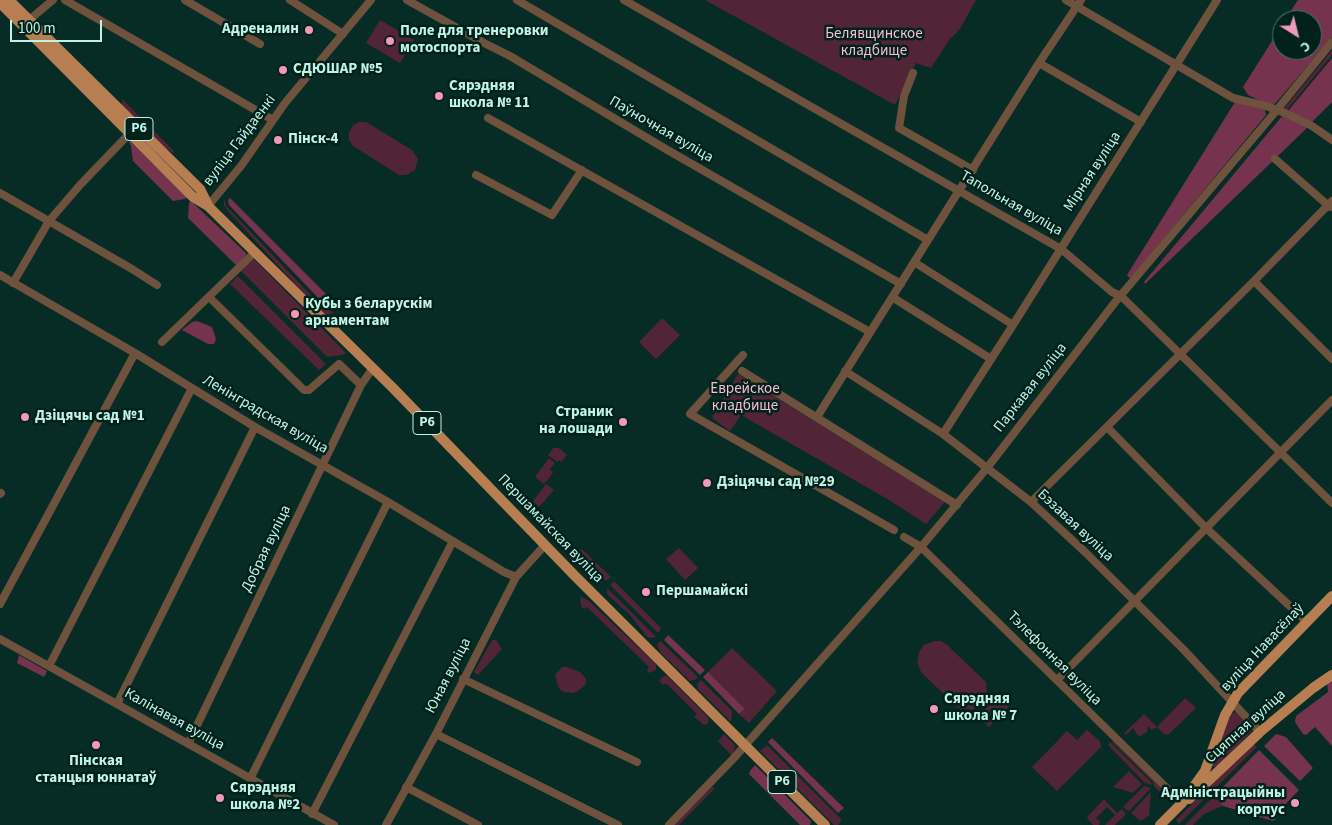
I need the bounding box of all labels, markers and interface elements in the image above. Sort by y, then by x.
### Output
scale bar [12,10,105,42]
north arrow [1272,10,1322,60]
text: 100 m [18,18,56,39]
place label: Адреналин [222,21,299,39]
place label: Поле для тренеровки мотоспорта [400,23,549,58]
marker: Адреналин [303,24,315,36]
park label: Белявщинское кладбище [825,26,923,61]
marker: Поле для тренеровки мотоспорта [384,35,396,47]
text: С [1296,36,1314,57]
place label: СДЮШАР №5 [293,61,383,79]
marker: СДЮШАР №5 [277,64,289,76]
place label: Сярэдняя школа № 11 [449,78,530,113]
marker: Сярэдняя школа № 11 [433,90,445,102]
street label: вуліца Гайдаенкі [200,92,280,190]
street label: Паўночная вуліца [606,93,716,167]
road number: Р6 [125,118,153,140]
street label: Мірная вуліца [1060,129,1126,215]
place label: Пінск-4 [288,131,339,149]
marker: Пінск-4 [272,134,284,146]
street label: Тапольная вуліца [957,167,1065,241]
place label: Кубы з беларускім арнаментам [305,296,432,331]
marker: Кубы з беларускім арнаментам [289,308,301,320]
street label: Паркавая вуліца [991,340,1071,436]
street label: Ленінградская вуліца [199,372,331,458]
park label: Еврейское кладбище [710,381,780,416]
place label: Страник на лошади [539,404,613,439]
place label: Дзіцячы сад №1 [35,408,145,426]
marker: Дзіцячы сад №1 [19,411,31,423]
road number: Р6 [413,412,441,434]
marker: Страник на лошади [617,416,629,428]
street label: Першамайская вуліца [493,471,607,587]
place label: Дзіцячы сад №29 [717,474,835,492]
marker: Дзіцячы сад №29 [701,477,713,489]
street label: Бэзавая вуліца [1033,486,1117,566]
street label: Добрая вуліца [238,503,296,595]
place label: Першамайскі [656,583,748,601]
marker: Першамайскі [640,586,652,598]
street label: вуліца Навасёлаў [1218,600,1308,696]
street label: Тэлефонная вуліца [1003,608,1105,710]
street label: Юная вуліца [422,635,476,717]
street label: Калінавая вуліца [121,685,227,755]
street label: Сцяпная вуліца [1202,686,1290,768]
place label: Сярэдняя школа № 7 [944,691,1017,726]
marker: Сярэдняя школа № 7 [928,703,940,715]
marker: Пінская станцыя юннатаў [90,739,102,751]
place label: Пінская станцыя юннатаў [35,753,157,788]
road number: Р6 [768,770,796,794]
place label: Сярэдняя школа №2 [230,780,300,815]
place label: Адміністрацыйны корпус [1161,785,1285,820]
marker: Сярэдняя школа №2 [214,792,226,804]
marker: Адміністрацыйны корпус [1289,797,1301,809]

